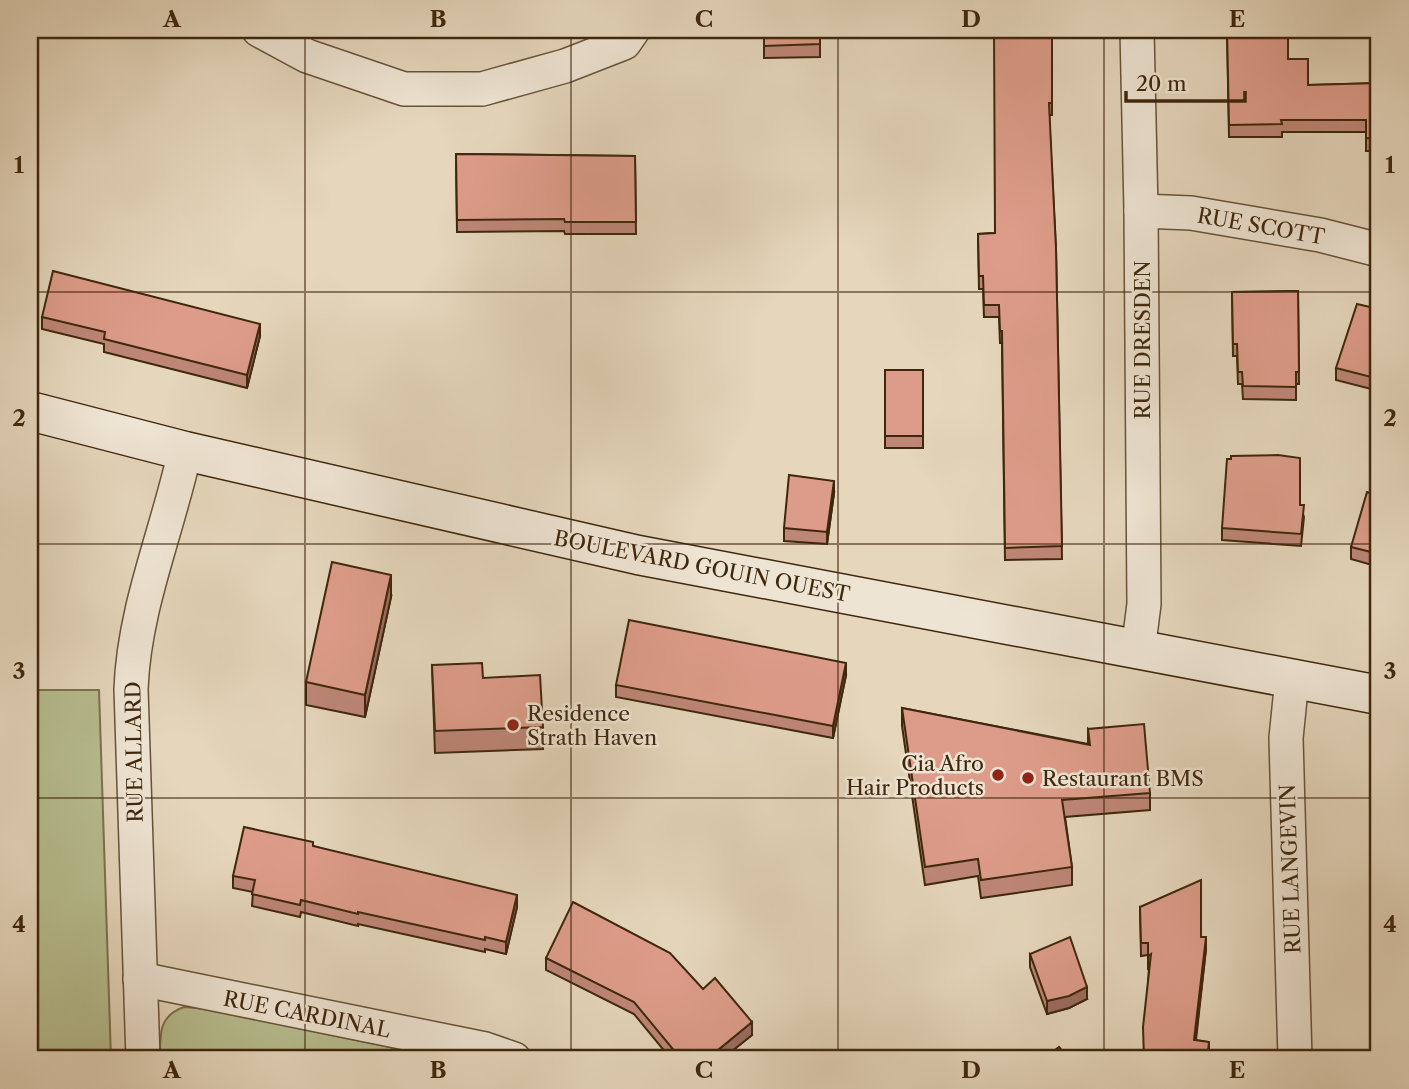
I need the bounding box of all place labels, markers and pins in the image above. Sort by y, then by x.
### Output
place label: Residence Strath Haven [527,701,657,750]
marker: Residence Strath Haven [505,717,521,733]
place label: Cia Afro Hair Products [846,751,984,800]
place label: Restaurant BMS [1042,766,1204,791]
marker: Cia Afro Hair Products [990,767,1006,783]
marker: Restaurant BMS [1020,770,1036,786]

